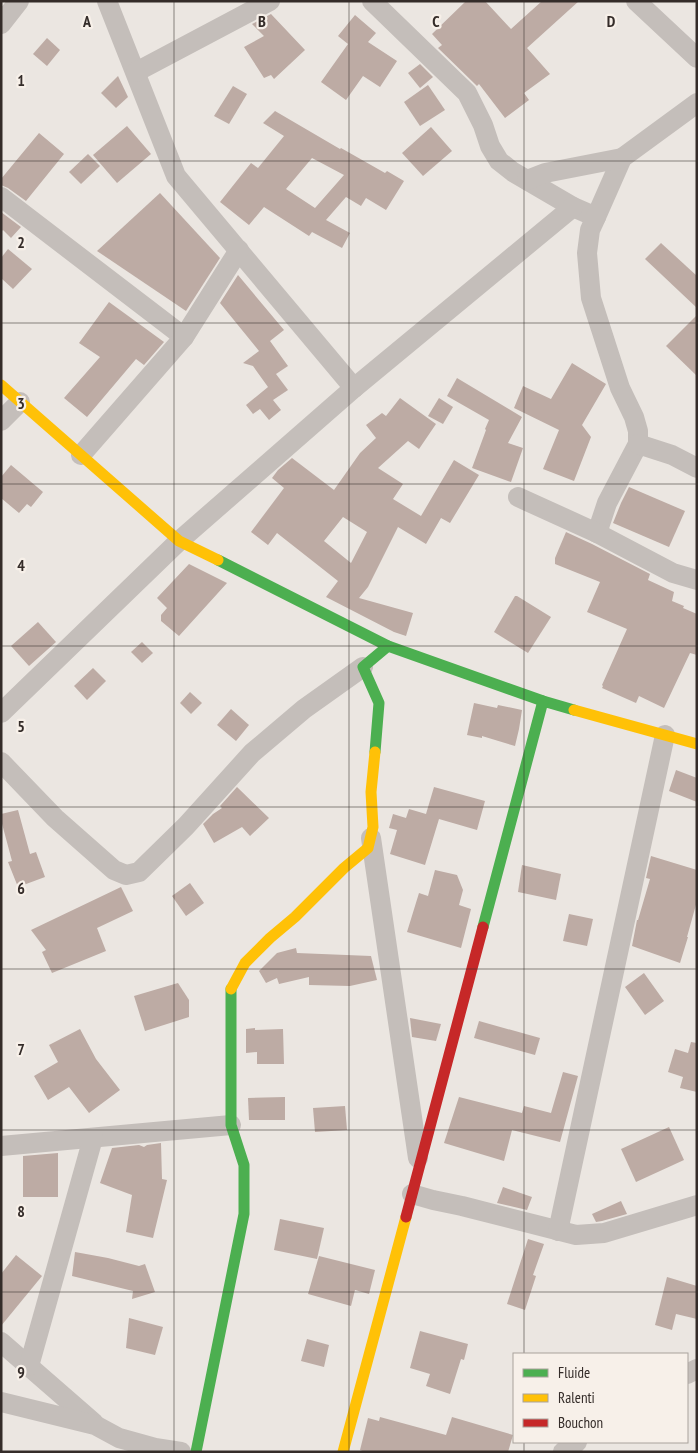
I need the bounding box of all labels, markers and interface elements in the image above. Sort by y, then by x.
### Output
text: A [82,11,92,31]
text: B [258,11,266,31]
text: C [432,11,440,31]
text: D [607,11,616,31]
text: 1 [17,70,25,90]
text: 2 [17,232,25,252]
text: 3 [17,393,25,413]
text: 4 [17,555,25,575]
text: 5 [17,716,25,736]
text: 6 [17,878,25,898]
text: 7 [17,1039,25,1059]
text: 8 [17,1201,25,1221]
legend [513,1353,688,1443]
text: 9 [17,1362,25,1382]
text: Fluide [558,1363,590,1382]
text: Ralenti [558,1388,595,1407]
text: Bouchon [558,1413,603,1432]

